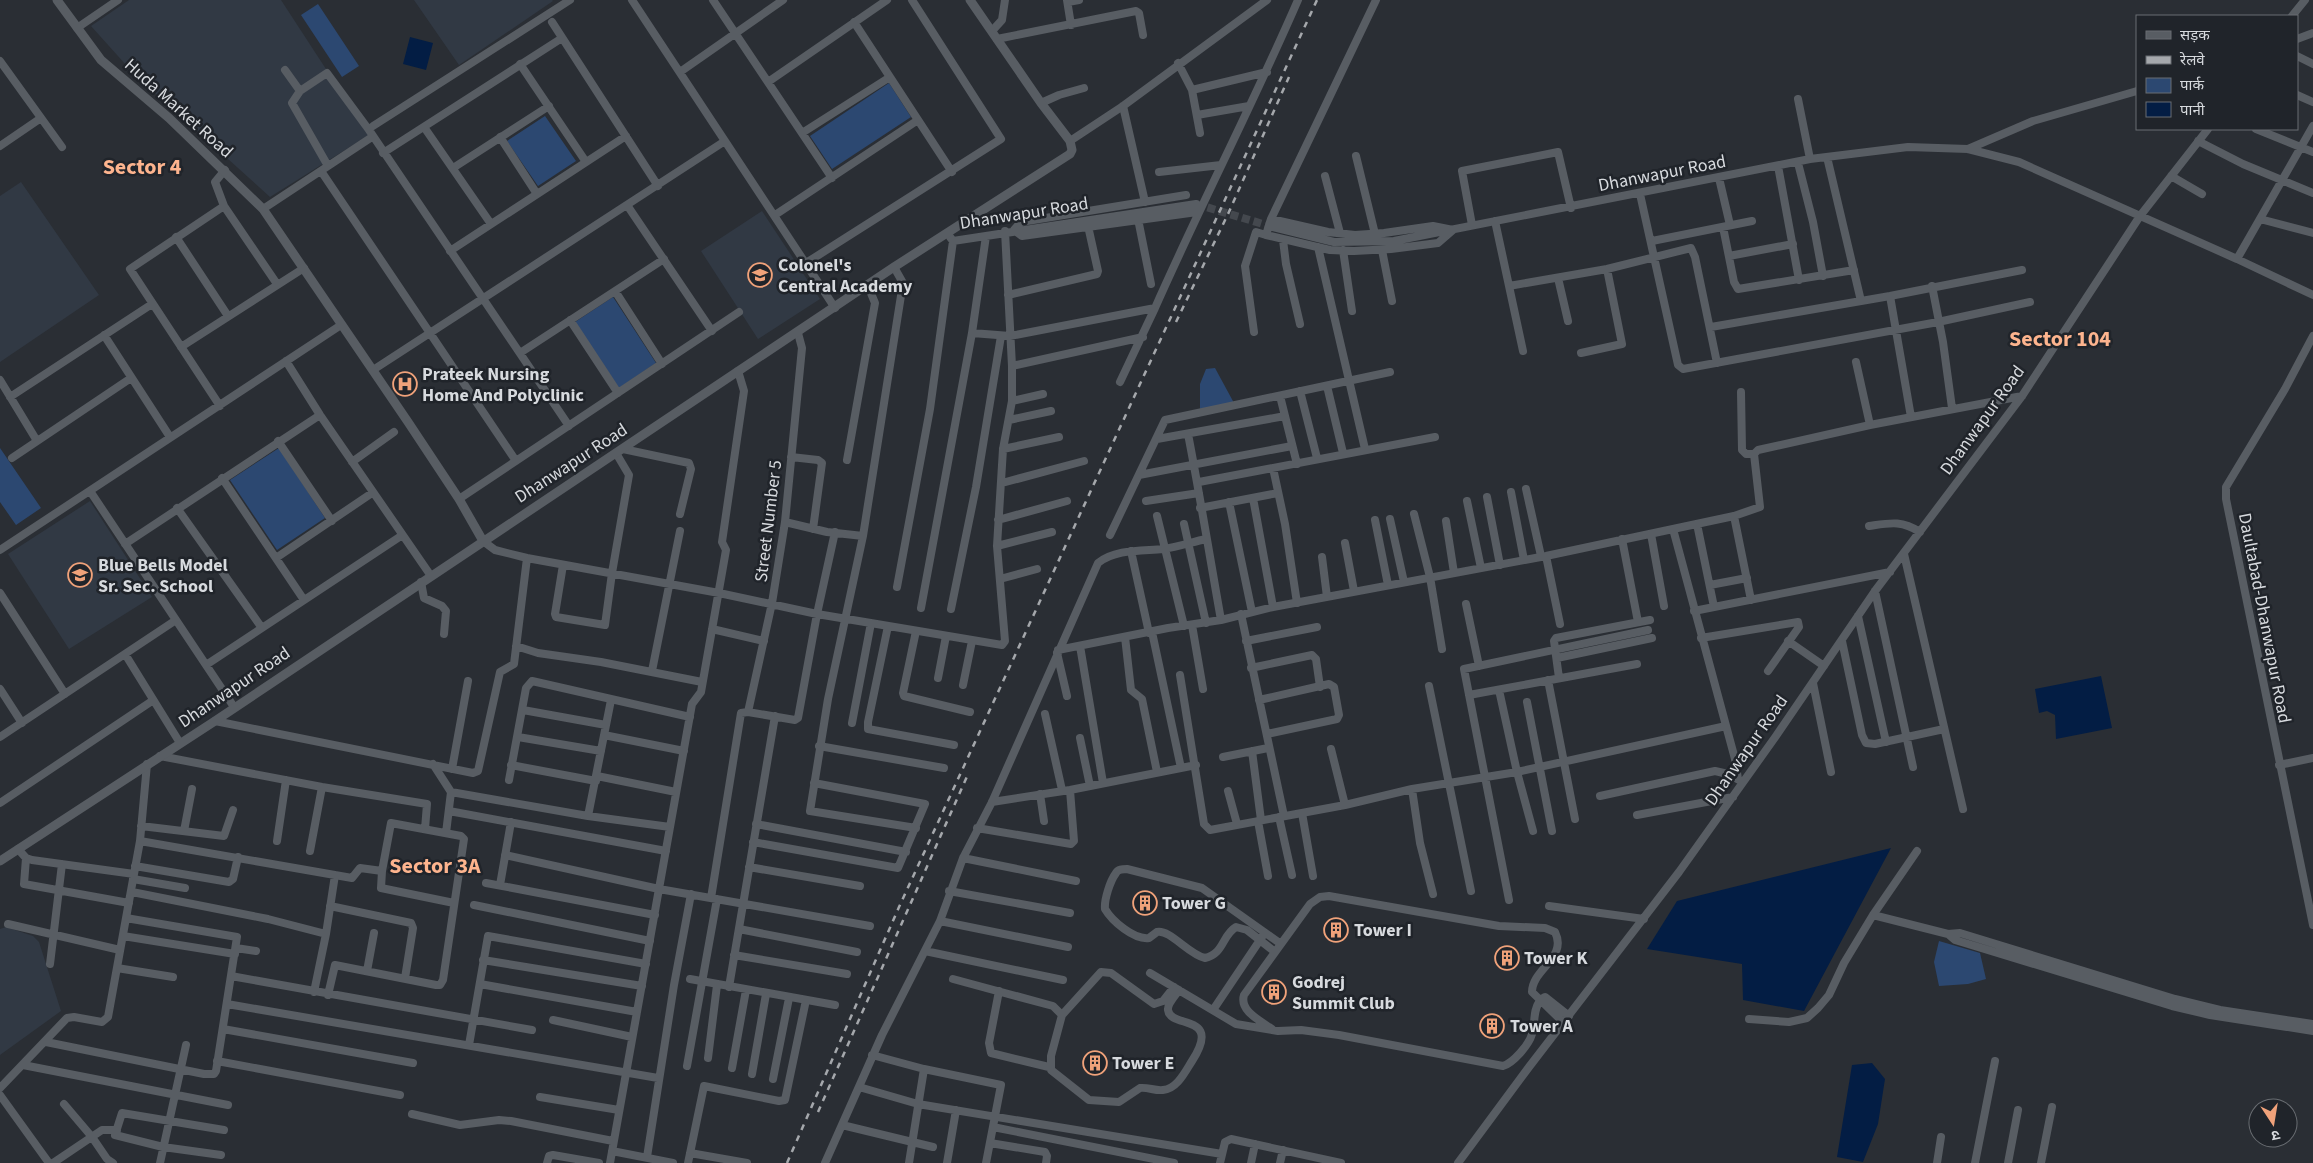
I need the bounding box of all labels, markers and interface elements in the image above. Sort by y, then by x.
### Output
legend [2136,15,2298,130]
text: सड़क [2180,25,2210,46]
text: रेलवे [2179,50,2205,71]
street label: Huda Market Road [119,53,238,164]
text: पार्क [2180,75,2204,96]
text: पानी [2180,100,2206,121]
street label: Dhanwapur Road [1596,149,1728,198]
district label: Sector 4 [103,151,182,183]
street label: Dhanwapur Road [958,191,1090,236]
place label: Colonel's Central Academy [778,253,913,299]
school or university icon: Colonel's Central Academy [747,262,773,288]
district label: Sector 104 [2009,323,2111,355]
street label: Dhanwapur Road [1934,360,2031,480]
place label: Prateek Nursing Home And Polyclinic [422,362,585,408]
hospital icon: Prateek Nursing Home And Polyclinic [392,371,418,397]
street label: Dhanwapur Road [510,418,633,509]
street label: Street Number 5 [749,459,788,583]
street label: Daultabad-Dhanwapur Road [2232,511,2297,725]
place label: Blue Bells Model Sr. Sec. School [98,553,228,599]
school or university icon: Blue Bells Model Sr. Sec. School [67,562,93,588]
street label: Dhanwapur Road [173,641,295,734]
street label: Dhanwapur Road [1699,690,1794,811]
district label: Sector 3A [389,850,481,882]
building icon: Tower G [1132,890,1158,916]
place label: Tower G [1162,891,1226,916]
building icon: Tower I [1323,917,1349,943]
place label: Tower I [1354,918,1412,943]
building icon: Tower K [1494,945,1520,971]
place label: Tower K [1524,946,1588,971]
place label: Godrej Summit Club [1292,970,1395,1016]
building icon: Godrej Summit Club [1261,979,1287,1005]
building icon: Tower A [1479,1013,1505,1039]
place label: Tower A [1510,1014,1573,1039]
building icon: Tower E [1082,1050,1108,1076]
place label: Tower E [1112,1051,1174,1076]
north arrow [2248,1098,2298,1148]
text: उ [2269,1124,2282,1146]

